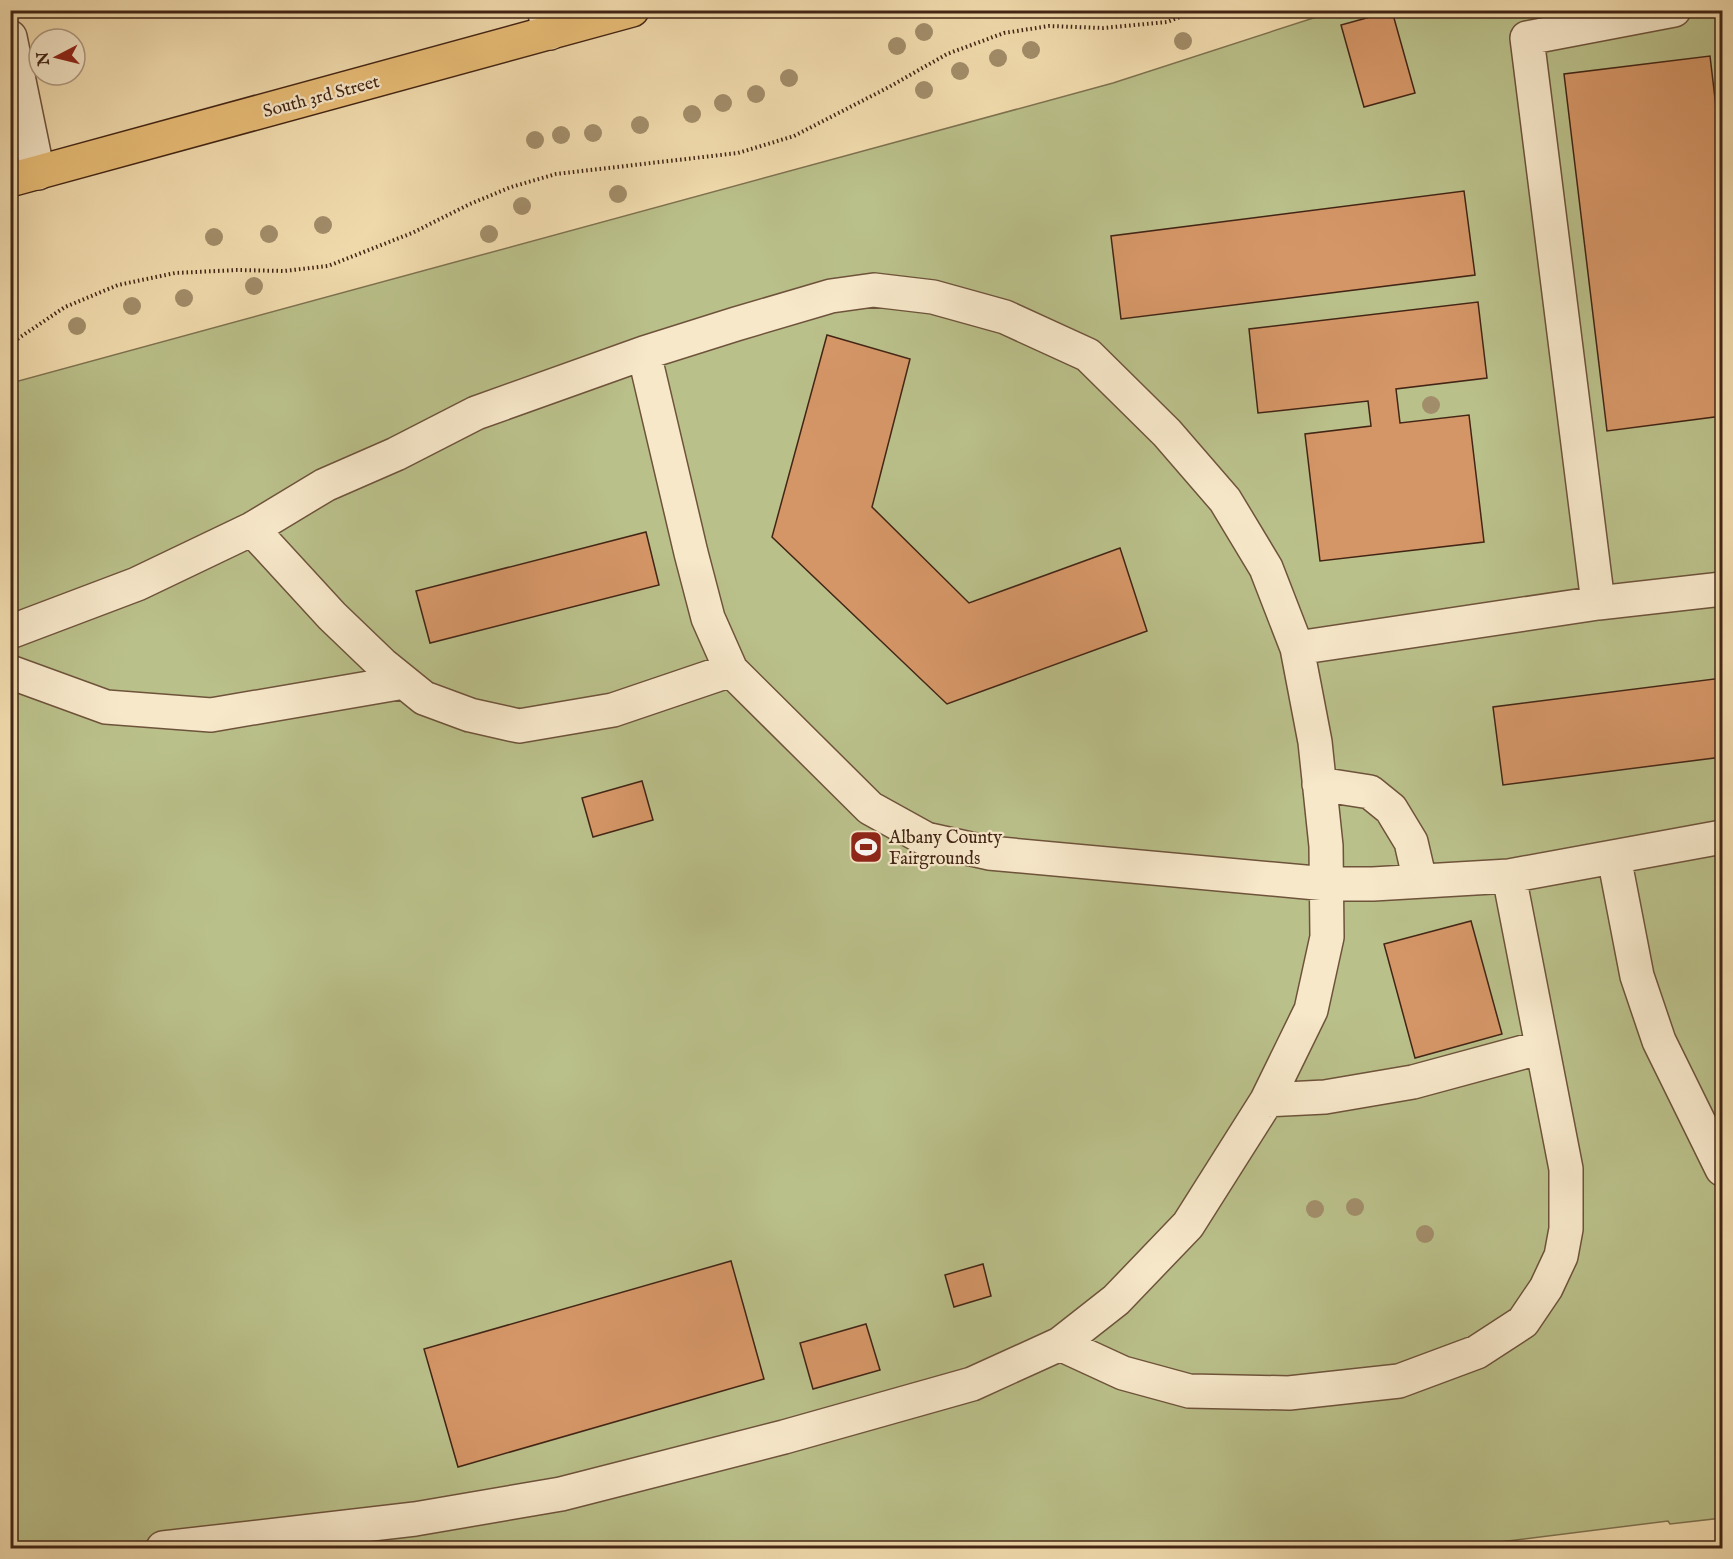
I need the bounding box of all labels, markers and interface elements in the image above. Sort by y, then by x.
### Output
north arrow [27,27,87,87]
text: N [33,50,55,68]
street label: South 3rd Street [261,71,382,124]
place label: Albany County Fairgrounds [888,827,1002,871]
sports icon: Albany County Fairgrounds [848,829,884,865]

